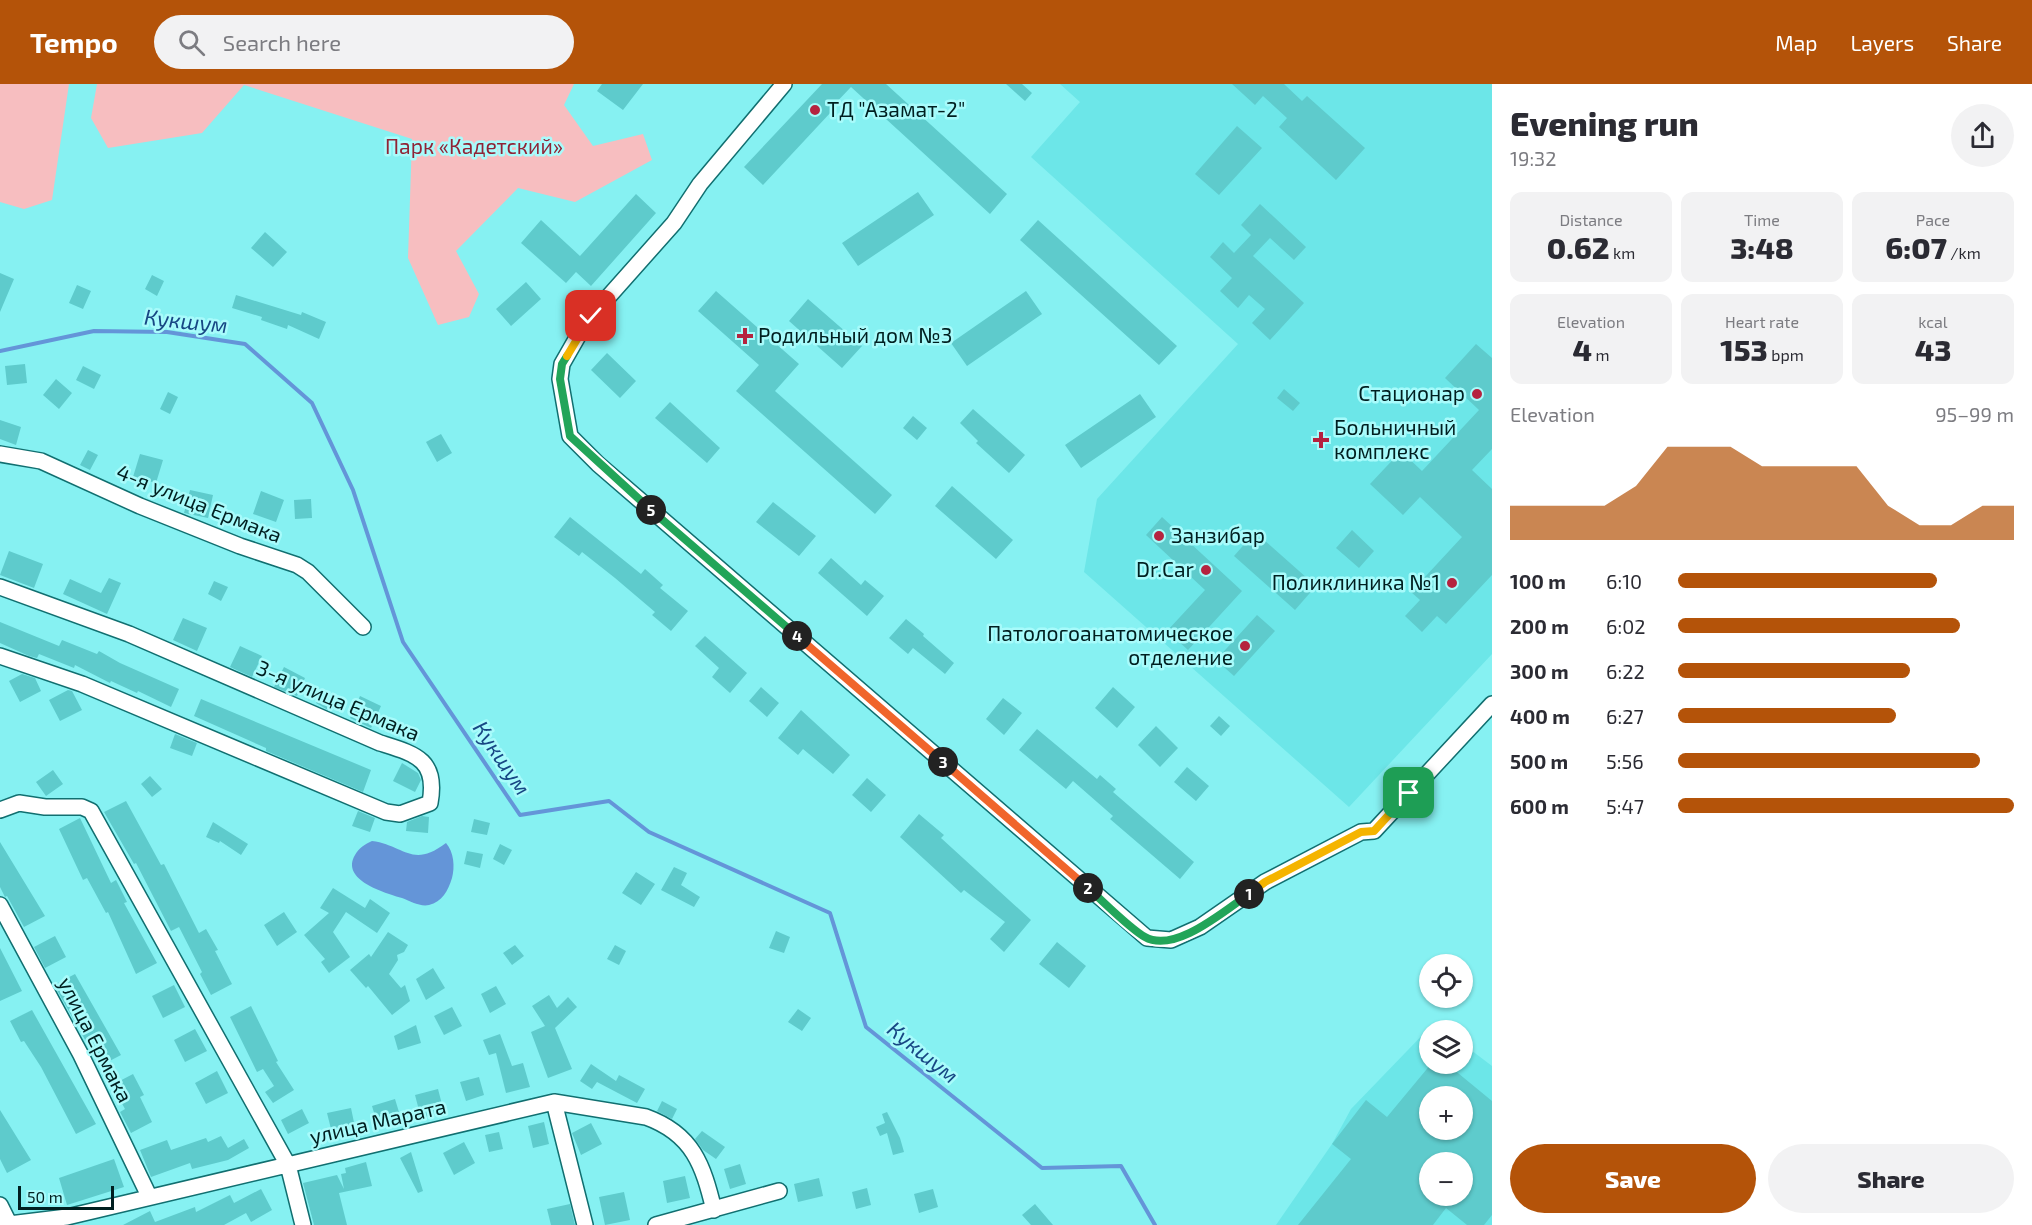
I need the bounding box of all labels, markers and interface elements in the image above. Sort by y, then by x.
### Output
search box [154,15,574,69]
text: Tempo [30,25,118,59]
icon: search [175,26,208,59]
text: Search here [223,29,341,55]
text: Map [1775,30,1817,55]
text: Layers [1850,30,1914,55]
text: Share [1947,30,2002,55]
place label: ТД "Азамат-2" [827,96,965,121]
marker: ТД "Азамат-2" [808,103,822,117]
text: Evening run [1510,103,1699,143]
button: share [1951,104,2014,167]
park label: Парк «Кадетский» [385,133,563,158]
text: 19:32 [1510,146,1556,170]
text: Distance [1559,210,1623,229]
text: Time [1744,210,1780,229]
text: Pace [1916,210,1950,229]
text: 0.62 [1547,229,1609,265]
text: 3:48 [1730,229,1794,265]
text: 6:07 [1885,229,1947,265]
text: km [1609,243,1635,262]
text: /km [1947,243,1981,262]
pin [565,290,616,341]
icon: check [574,299,607,332]
water label: Кукшум [143,303,229,337]
text: Elevation [1557,312,1625,331]
text: Heart rate [1725,312,1799,331]
text: kcal [1918,312,1948,331]
place label: Родильный дом №3 [758,322,952,347]
marker: Родильный дом №3 [736,327,754,345]
text: 4 [1572,331,1592,367]
text: 153 [1720,331,1768,367]
text: 43 [1915,331,1951,367]
text: m [1592,345,1610,364]
text: bpm [1768,345,1804,364]
place label: Стационар [1358,380,1465,405]
marker: Стационар [1470,387,1484,401]
text: Elevation [1510,402,1595,426]
text: 95–99 m [1935,402,2014,426]
place label: Больничный комплекс [1334,414,1456,463]
marker: Больничный комплекс [1312,431,1330,449]
street label: 4-я улица Ермака [113,458,286,548]
pin: 5 [636,495,666,525]
text: 5 [647,500,655,519]
place label: Занзибар [1171,522,1265,547]
marker: Занзибар [1152,529,1166,543]
place label: Dr.Car [1136,556,1195,581]
marker: Dr.Car [1199,563,1213,577]
place label: Поликлиника №1 [1272,569,1440,594]
text: 100 m [1510,569,1566,593]
text: 6:10 [1606,569,1642,593]
marker: Поликлиника №1 [1445,576,1459,590]
text: 200 m [1510,614,1569,638]
text: 6:02 [1606,614,1645,638]
place label: Патологоанатомическое отделение [987,620,1233,669]
pin: 4 [782,621,812,651]
text: 4 [792,626,802,645]
marker: Патологоанатомическое отделение [1238,639,1252,653]
street label: 3-я улица Ермака [253,654,424,746]
text: 300 m [1510,659,1569,683]
text: 6:22 [1606,659,1645,683]
text: 400 m [1510,704,1570,728]
text: 6:27 [1606,704,1644,728]
water label: Кукшум [469,715,537,799]
pin: 3 [928,747,958,777]
text: 500 m [1510,749,1568,773]
text: 5:56 [1606,749,1644,773]
text: 3 [938,752,948,771]
pin [1383,767,1434,818]
icon: arrive [1392,776,1425,809]
text: 600 m [1510,794,1569,818]
text: 5:47 [1606,794,1644,818]
pin: 2 [1073,873,1103,903]
text: 2 [1083,878,1093,897]
pin: 1 [1234,879,1264,909]
text: 1 [1246,884,1252,903]
map controls [1419,954,1473,1206]
button: locate [1419,954,1473,1008]
street label: улица Ермака [53,972,139,1107]
water label: Кукшум [883,1015,964,1088]
button: layers [1419,1020,1473,1074]
button: + [1419,1086,1473,1140]
street label: улица Марата [307,1093,448,1149]
button: Save [1510,1144,1756,1213]
button: Share [1768,1144,2014,1213]
button: − [1419,1152,1473,1206]
scale bar [18,1183,114,1210]
text: 50 m [27,1187,63,1206]

